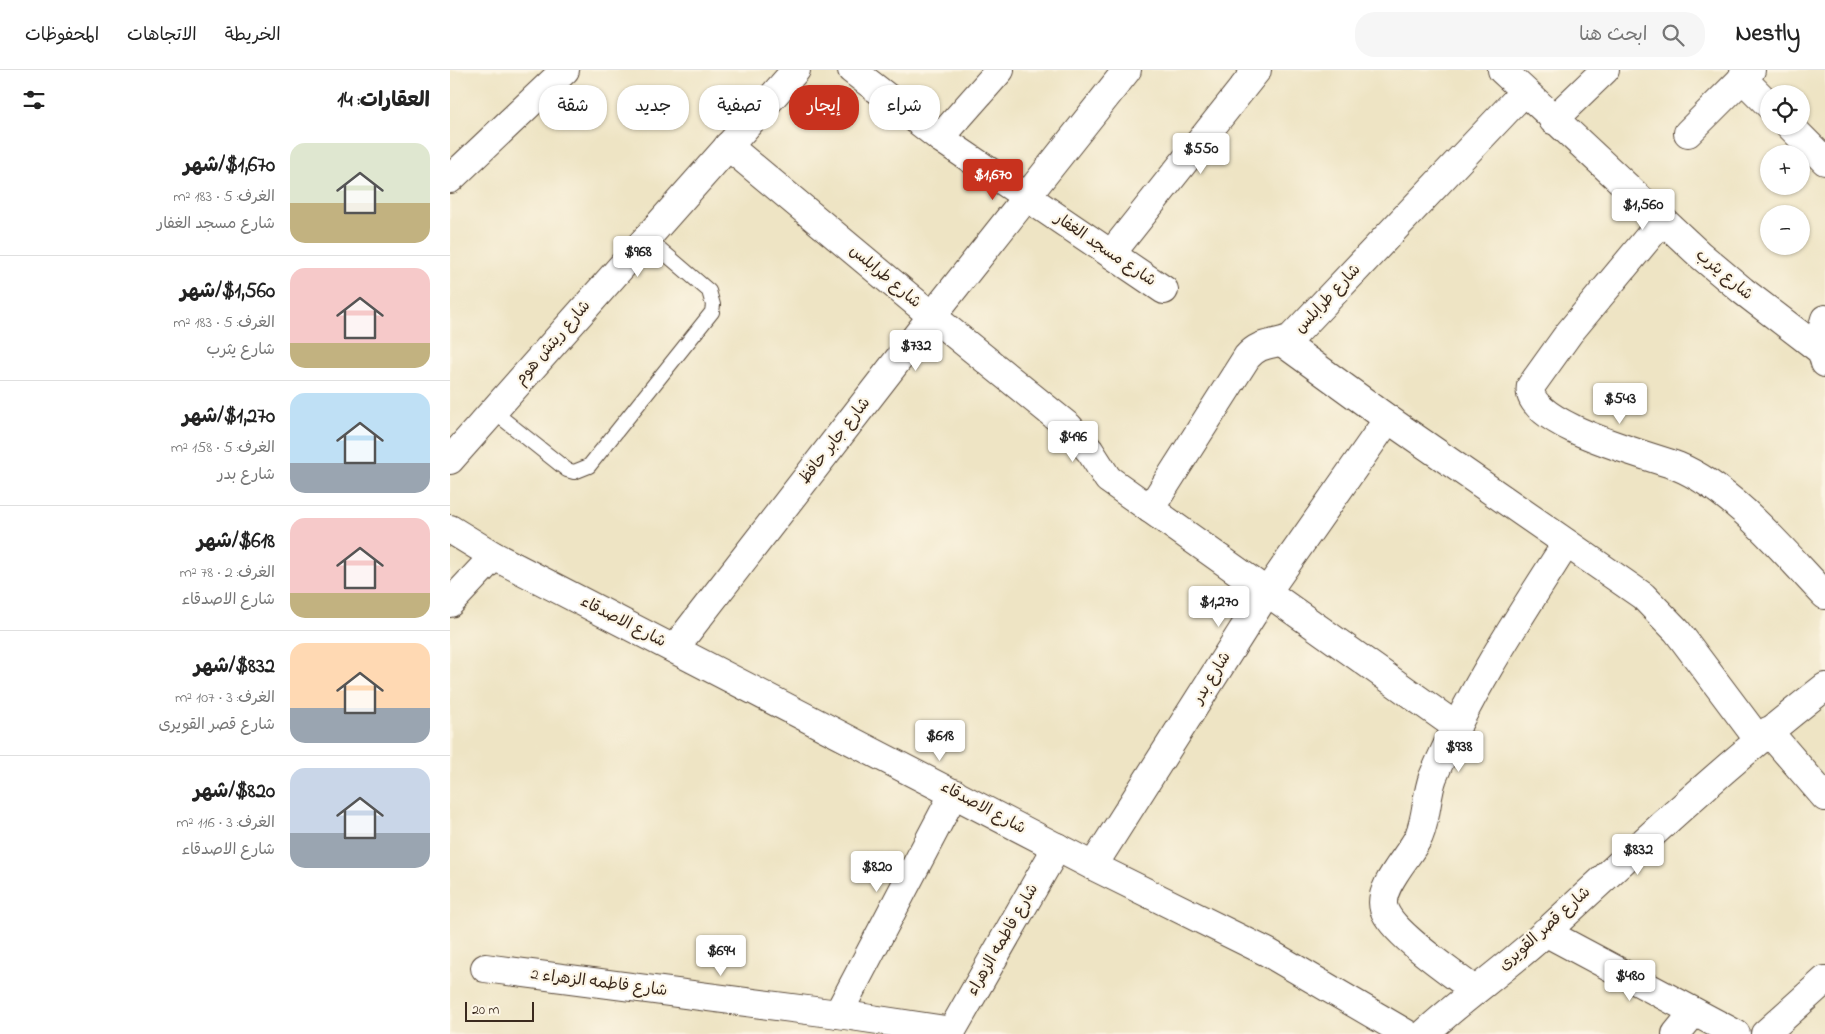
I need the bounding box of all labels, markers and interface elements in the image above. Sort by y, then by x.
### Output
search box [1355,12,1705,57]
text: Nestly [1735,17,1800,52]
icon: search [1659,21,1687,49]
text: ابحث هنا [1579,22,1647,49]
text: المحفوظات [25,23,99,49]
text: الاتجاهات [127,23,197,49]
text: الخريطة [225,23,281,49]
chip: شقة [539,85,607,130]
chip: جديد [617,85,689,130]
chip: تصفية [699,85,779,130]
chip: إيجار [789,85,859,130]
chip: شراء [869,85,940,130]
map controls [1760,85,1810,255]
button: locate [1760,85,1810,135]
icon: filters [20,86,48,114]
text: العقارات: 14 [337,86,430,116]
pin: $550 [1171,132,1231,175]
text: $550 [1184,137,1218,161]
button: + [1760,145,1810,195]
text: $1,670/شهر [184,151,275,181]
pin: $1,670 [952,158,1034,201]
icon: home [330,163,390,223]
text: $1,670 [974,163,1012,187]
text: الغرف: 5 · 183 m² [173,185,275,209]
pin: $1,560 [1602,189,1684,231]
text: $1,560 [1623,193,1663,217]
button: − [1760,205,1810,255]
street label: شارع مسجد الغفار [1048,206,1161,293]
text: شارع مسجد الغفار [157,212,275,236]
pin: $968 [608,236,668,278]
text: $968 [624,240,652,264]
street label: شارع طرابلس [844,240,926,314]
street label: شارع يثرب [1690,244,1758,306]
street label: شارع طرابلس [1289,259,1367,339]
text: $1,560/شهر [180,277,275,307]
icon: home [330,288,390,348]
street label: شارع ريتش هوم [509,295,597,391]
text: الغرف: 5 · 183 m² [173,311,275,335]
pin: $732 [886,330,946,372]
text: $732 [901,334,931,358]
text: شارع يثرب [206,338,275,362]
pin: $543 [1590,382,1650,425]
text: $543 [1604,387,1636,411]
street label: شارع جابر حافظ [793,392,877,490]
text: $1,270/شهر [182,402,275,432]
icon: home [330,413,390,473]
pin: $496 [1043,420,1103,463]
text: $496 [1059,425,1087,449]
text: الغرف: 5 · 158 m² [171,436,275,460]
text: شارع بدر [217,463,275,487]
text: $618/شهر [197,527,275,557]
icon: home [330,538,390,598]
text: الغرف: 2 · 78 m² [180,561,275,585]
pin: $1,270 [1178,586,1260,628]
text: شارع الاصدقاء [181,588,275,612]
street label: شارع الاصدقاء [576,590,670,654]
text: $1,270 [1200,590,1238,614]
street label: شارع بدر [1186,647,1237,710]
text: $832/شهر [194,652,275,682]
icon: home [330,663,390,723]
text: الغرف: 3 · 107 m² [175,686,275,710]
text: شارع قصر القويرى [158,713,275,737]
pin: $618 [910,720,970,762]
text: $618 [926,724,954,748]
pin: $938 [1429,730,1489,773]
text: $938 [1445,735,1473,759]
street label: شارع الاصدقاء [936,775,1030,841]
text: $820/شهر [193,777,275,807]
icon: home [330,788,390,848]
text: الغرف: 3 · 116 m² [176,811,275,835]
pin: $832 [1608,834,1668,876]
text: شارع الاصدقاء [181,838,275,862]
text: $832 [1623,838,1653,862]
pin: $820 [847,850,907,893]
text: $820 [862,855,892,879]
street label: شارع فاطمه الزهراء [961,880,1045,1000]
street label: شارع قصر القويرى [1494,881,1596,977]
pin: $694 [691,934,751,977]
text: $694 [707,939,735,963]
pin: $480 [1600,960,1660,1002]
street label: شارع فاطمه الزهراء 2 [529,963,669,1003]
text: $480 [1615,964,1645,988]
scale bar [465,999,534,1022]
text: 20 m [472,1000,499,1021]

